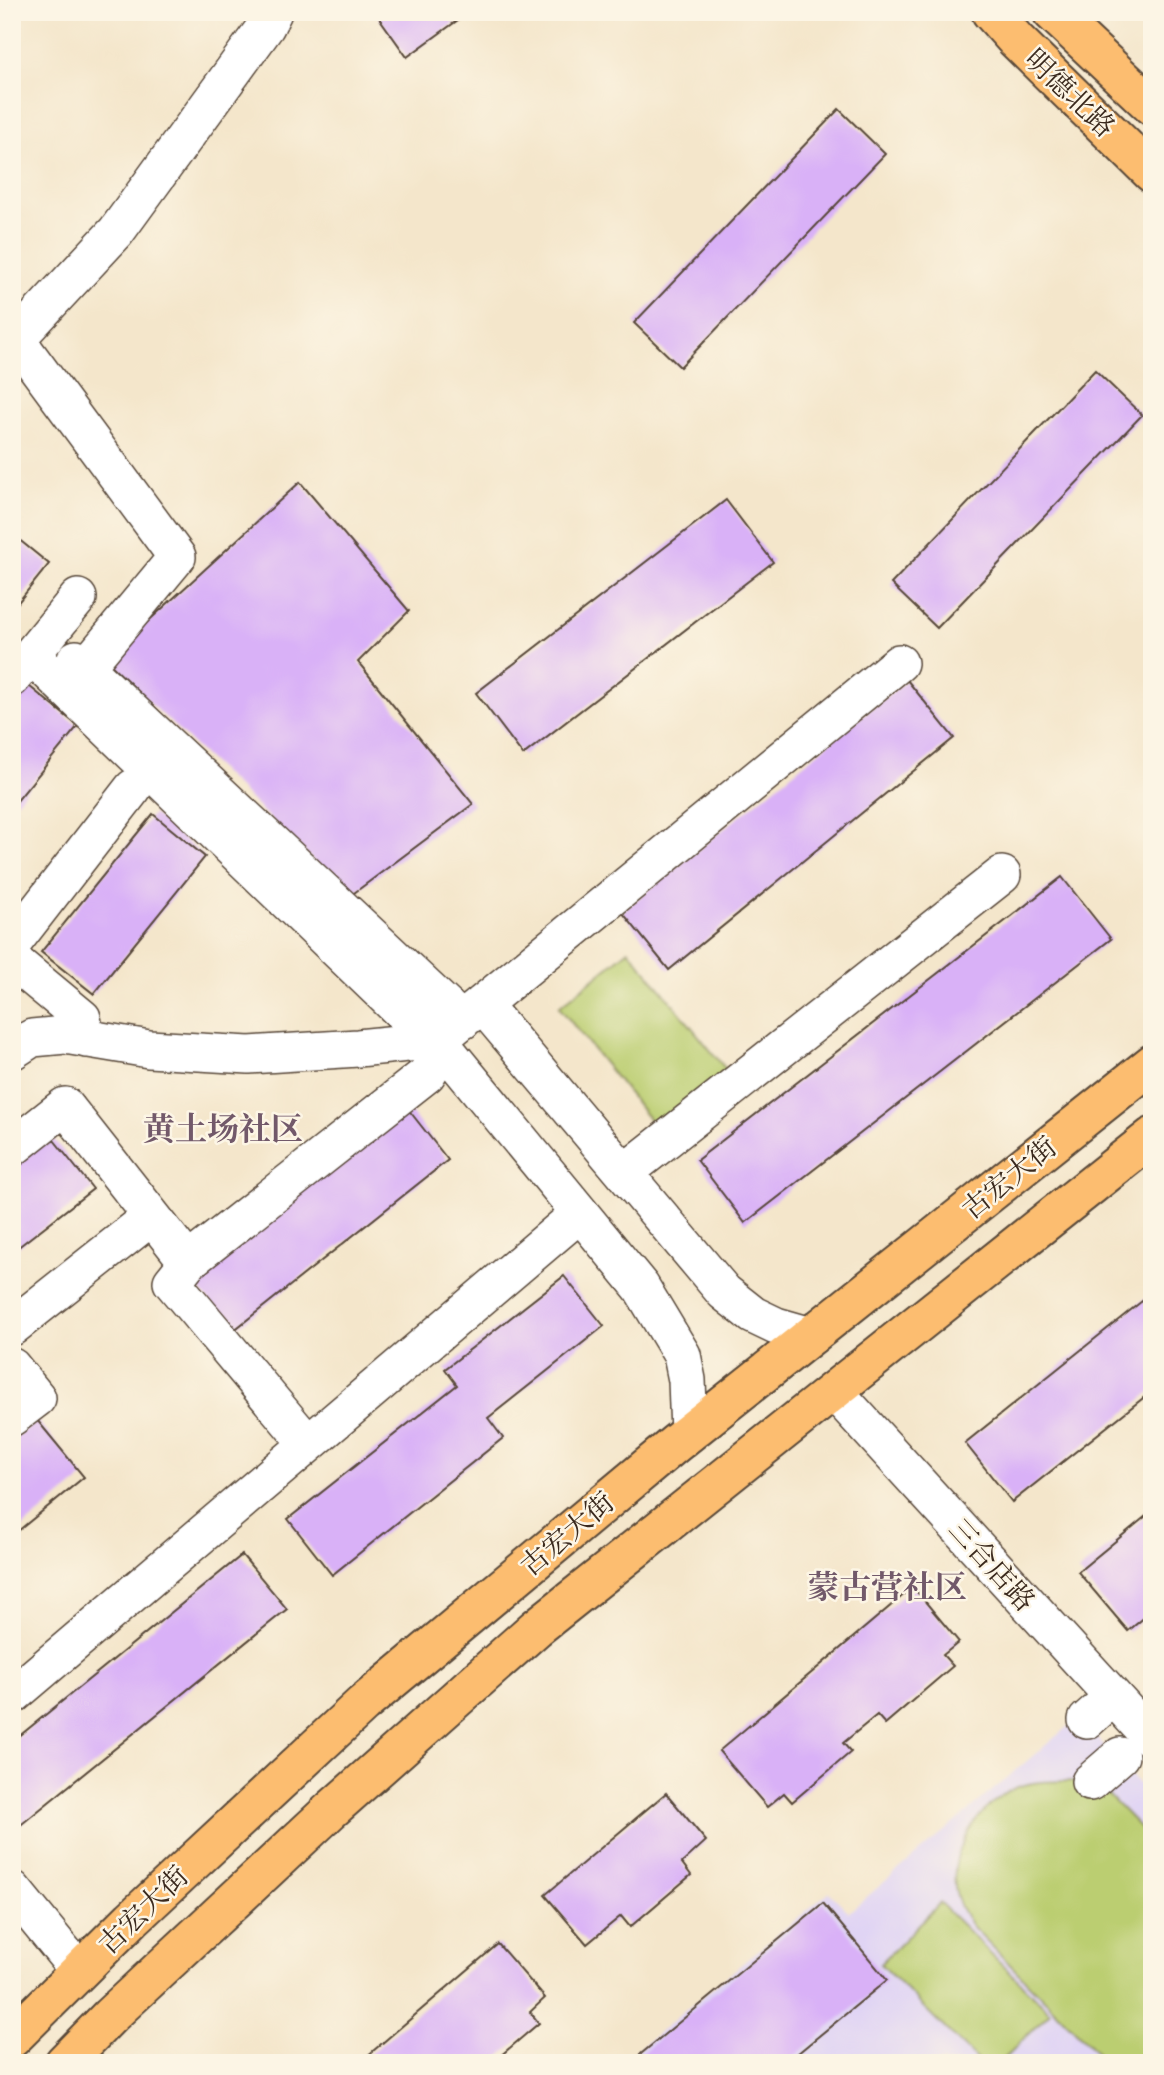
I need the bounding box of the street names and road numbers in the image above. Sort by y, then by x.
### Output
street label: 明德北路 [1018,42,1122,144]
street label: 古宏大街 [954,1129,1064,1227]
street label: 古宏大街 [513,1485,621,1583]
street label: 三合店路 [942,1512,1042,1618]
street label: 古宏大街 [91,1859,195,1961]

